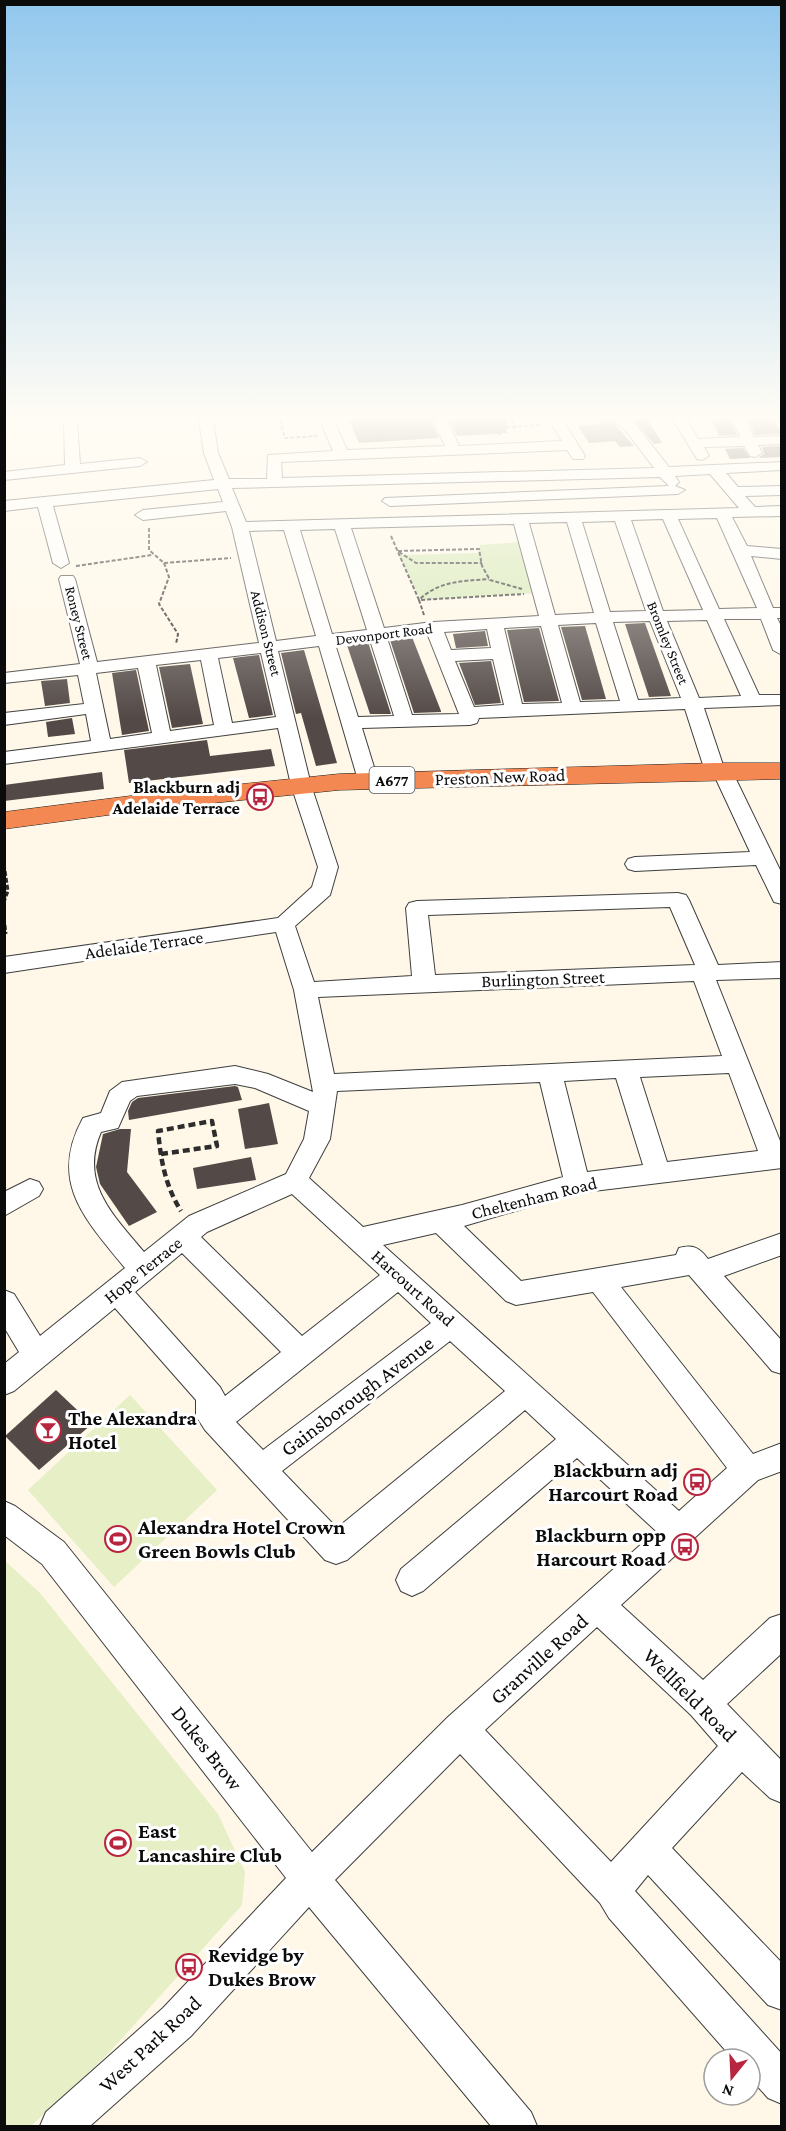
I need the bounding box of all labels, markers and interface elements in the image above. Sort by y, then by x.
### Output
street label: Roney Street [61,585,96,663]
street label: Addison Street [248,589,285,678]
street label: Bromley Street [643,599,692,688]
street label: Devonport Road [335,620,434,649]
street label: Preston New Road [434,765,566,789]
road number: A677 [370,767,414,793]
place label: Blackburn adj Adelaide Terrace [112,777,240,818]
bus stop icon: Blackburn adj Adelaide Terrace [245,782,275,812]
street label: Adelaide Terrace [84,927,205,963]
street label: Burlington Street [481,967,606,991]
street label: Cheltenham Road [469,1173,599,1223]
street label: Hope Terrace [100,1232,186,1308]
street label: Harcourt Road [368,1246,459,1331]
street label: Gainsborough Avenue [276,1331,438,1461]
place label: The Alexandra Hotel [68,1406,198,1454]
bar icon: The Alexandra Hotel [33,1415,63,1445]
place label: Blackburn adj Harcourt Road [548,1458,679,1506]
bus stop icon: Blackburn adj Harcourt Road [682,1467,712,1497]
place label: Alexandra Hotel Crown Green Bowls Club [137,1515,345,1563]
place label: Blackburn opp Harcourt Road [535,1523,667,1571]
sports icon: Alexandra Hotel Crown Green Bowls Club [103,1524,133,1554]
bus stop icon: Blackburn opp Harcourt Road [670,1532,700,1562]
street label: Granville Road [485,1609,593,1709]
street label: Wellfield Road [638,1643,742,1747]
street label: Dukes Brow [167,1701,248,1796]
place label: East Lancashire Club [138,1819,282,1867]
sports icon: East Lancashire Club [103,1828,133,1858]
place label: Revidge by Dukes Brow [208,1943,316,1991]
bus stop icon: Revidge by Dukes Brow [174,1952,204,1982]
street label: West Park Road [94,1991,206,2097]
north arrow [702,2047,762,2107]
text: N [720,2081,735,2101]

